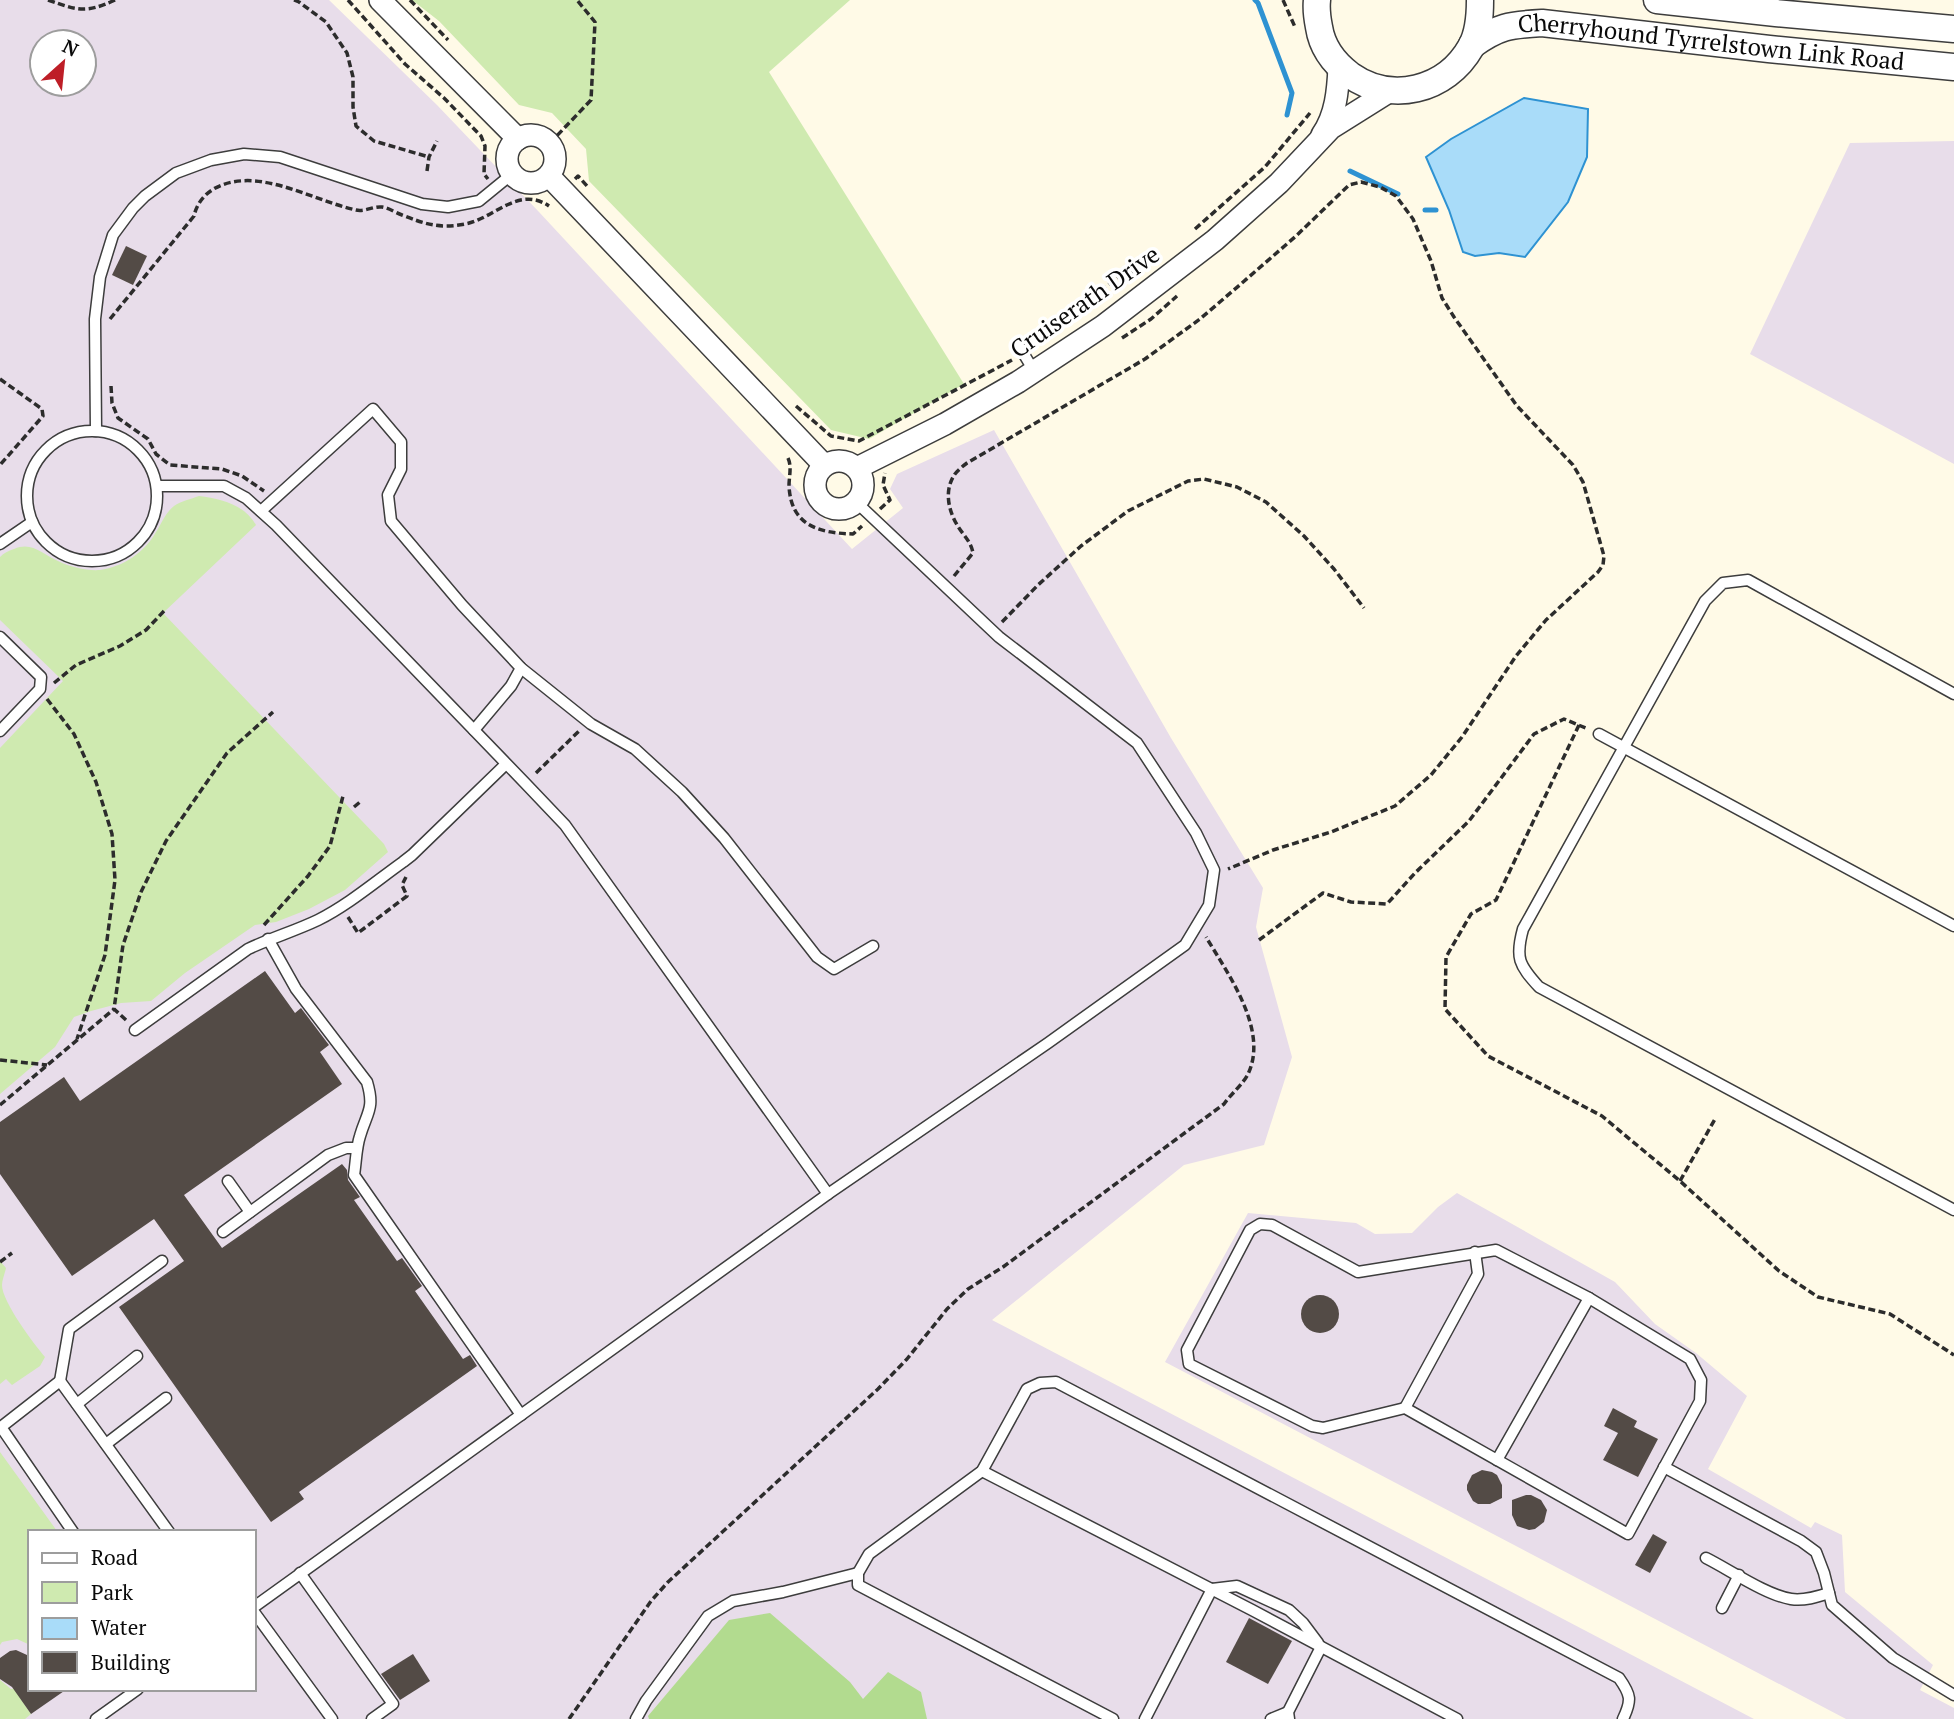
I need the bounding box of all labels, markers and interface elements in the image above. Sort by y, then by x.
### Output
street label: Cherryhound Tyrrelstown Link Road [1516,6,1906,77]
north arrow [28,28,98,98]
text: N [59,33,84,62]
street label: Cruiserath Drive [1003,238,1166,365]
legend [28,1530,256,1691]
text: Road [91,1543,138,1571]
text: Park [91,1578,133,1606]
text: Water [91,1613,146,1641]
text: Building [91,1648,171,1676]

